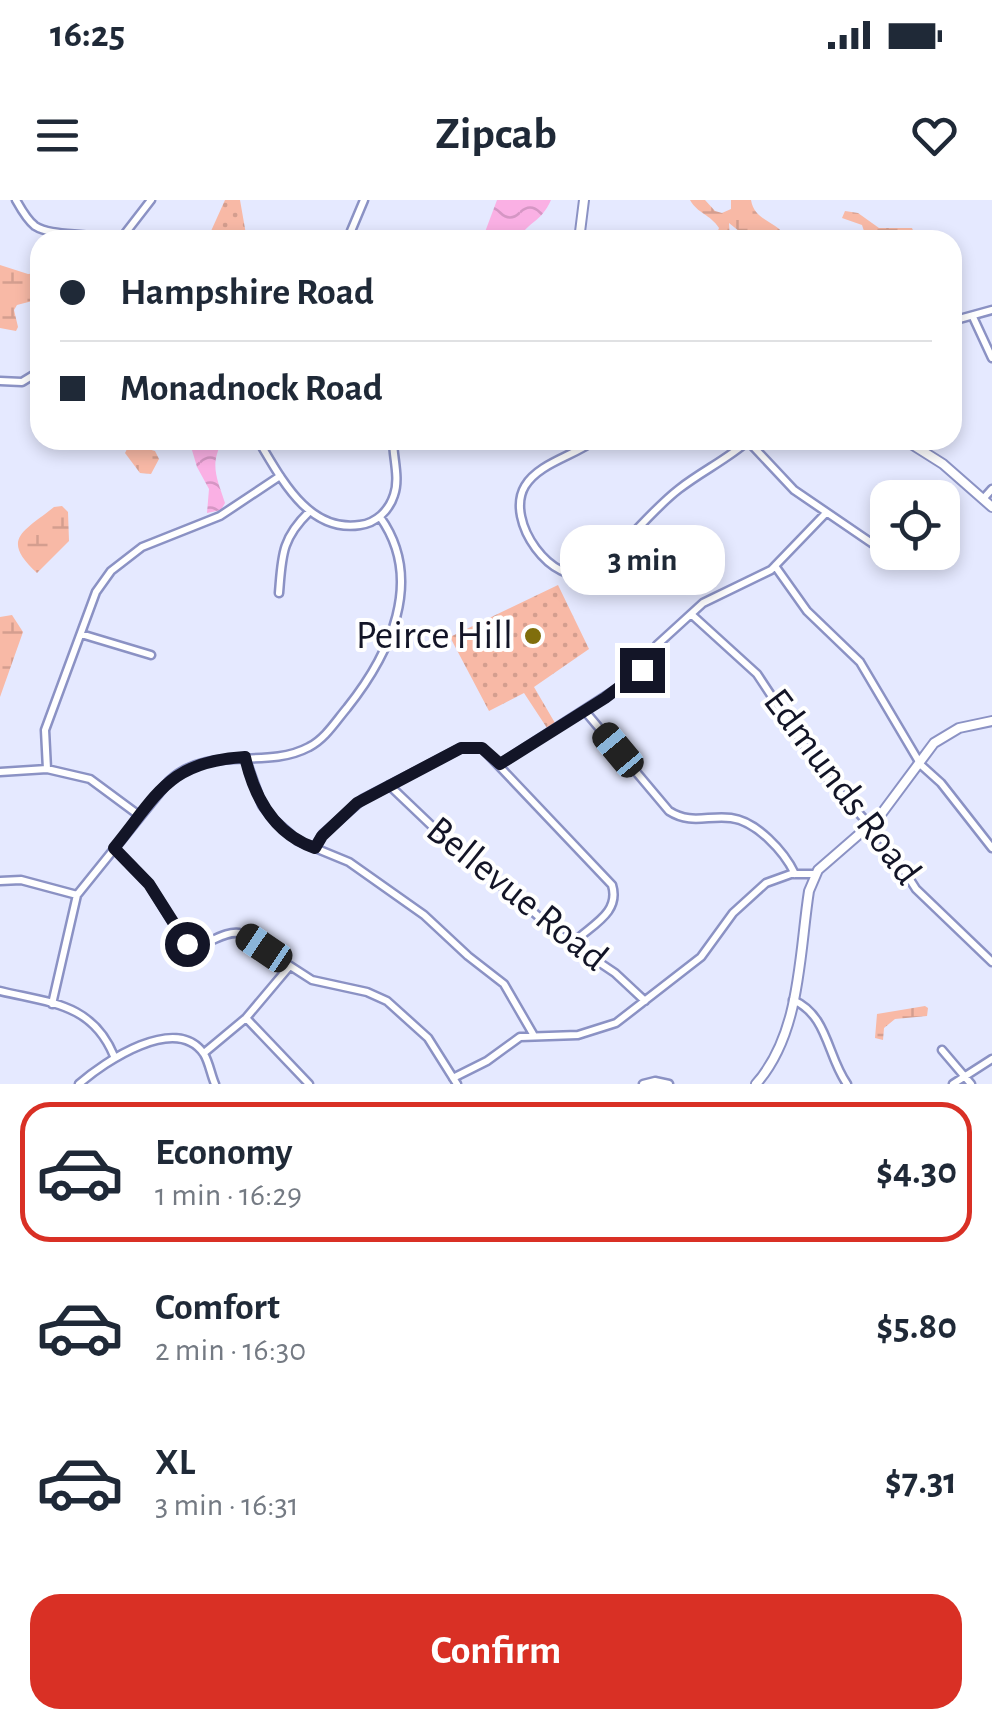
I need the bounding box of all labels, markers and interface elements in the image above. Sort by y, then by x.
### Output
text: 16:25 [50,16,125,54]
icon: menu [30,108,85,163]
icon: heart [907,108,962,163]
text: Zipcab [435,112,557,157]
text: Hampshire Road [120,274,374,312]
text: Monadnock Road [120,370,383,408]
map controls [870,480,960,570]
button: locate [870,480,960,570]
callout: 3 min [560,525,724,595]
text: 3 min [608,544,677,576]
place label: Peirce Hill [356,616,513,656]
marker: Peirce Hill [522,625,544,647]
route end [620,648,665,693]
street label: Edmunds Road [756,682,928,892]
car [587,717,649,783]
street label: Bellevue Road [419,809,615,979]
car [231,919,297,977]
route start [165,922,210,967]
icon: car [35,1127,125,1217]
text: Economy [155,1134,293,1172]
text: $4.30 [876,1153,957,1191]
text: 1 min · 16:29 [155,1179,302,1211]
icon: car [35,1282,125,1372]
text: Comfort [155,1289,280,1327]
text: $5.80 [876,1308,957,1346]
text: 2 min · 16:30 [155,1334,306,1366]
icon: car [35,1437,125,1527]
text: XL [155,1444,195,1482]
text: $7.31 [885,1463,957,1501]
text: 3 min · 16:31 [155,1489,299,1521]
button: Confirm [30,1594,962,1709]

